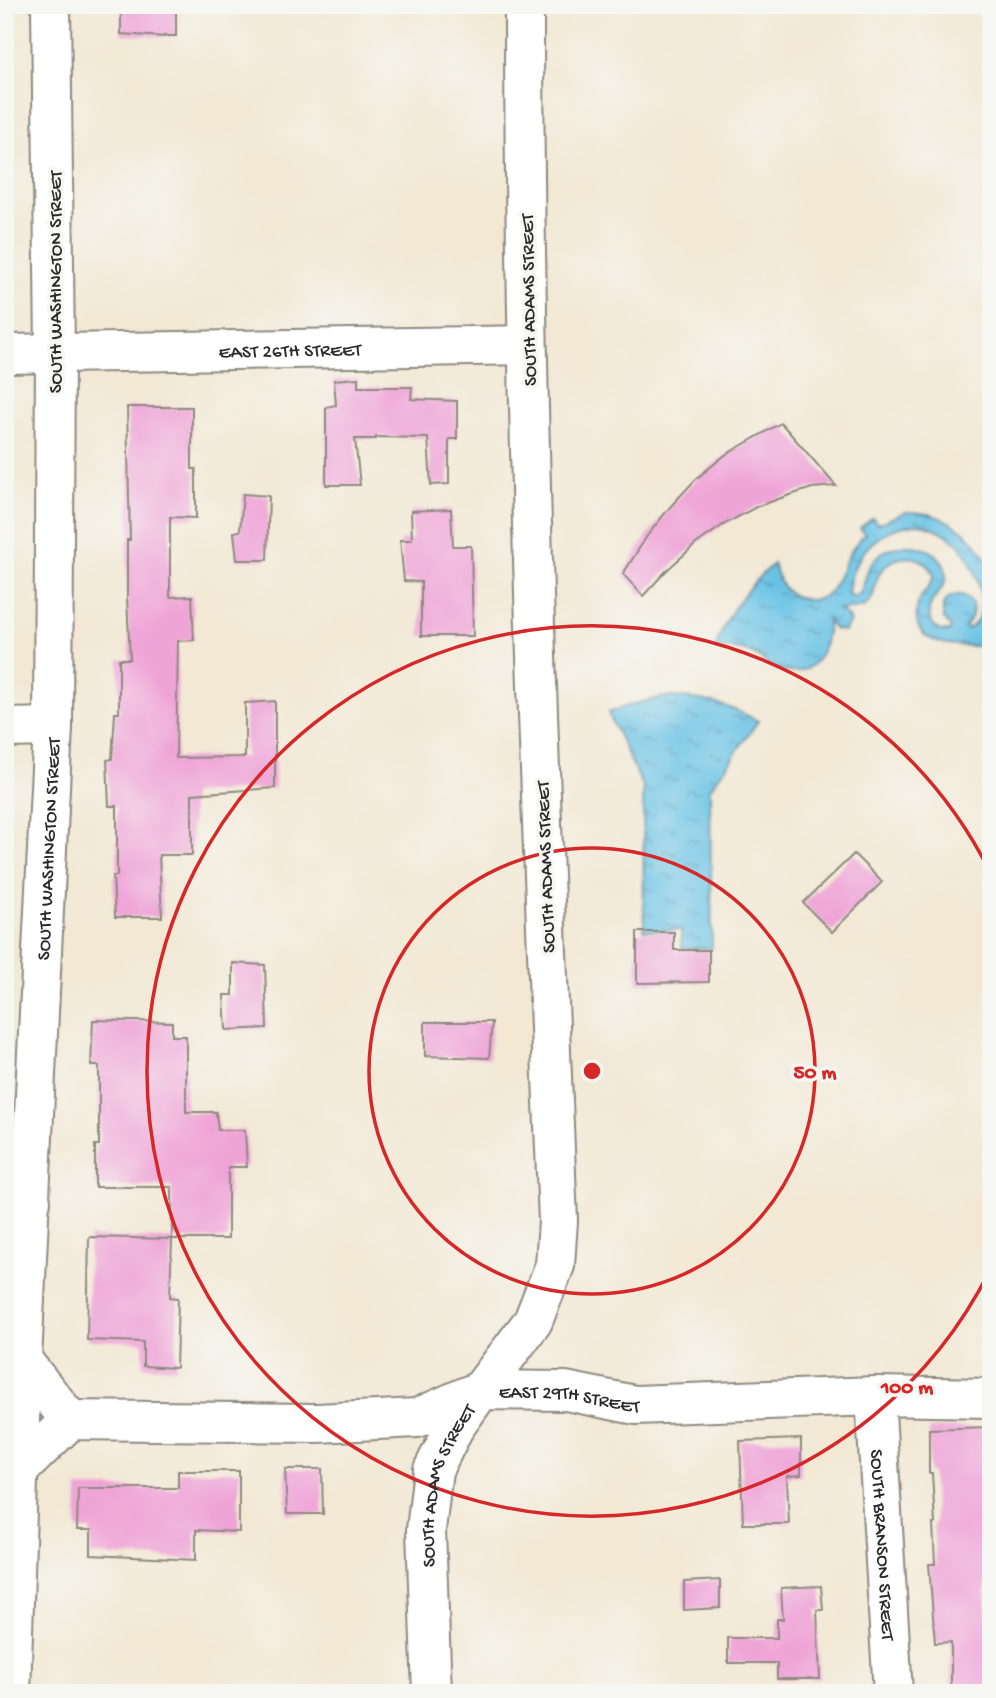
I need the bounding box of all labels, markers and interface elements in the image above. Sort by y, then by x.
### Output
street label: SOUTH WASHINGTON STREET [46,170,69,393]
street label: SOUTH ADAMS STREET [517,213,544,386]
street label: EAST 26TH STREET [219,340,362,365]
street label: SOUTH WASHINGTON STREET [34,736,67,961]
street label: SOUTH ADAMS STREET [533,780,562,953]
centre of rings [580,1059,604,1083]
text: 50 m [794,1062,837,1087]
text: 100 m [880,1377,933,1402]
street label: EAST 29TH STREET [499,1382,641,1420]
street label: SOUTH ADAMS STREET [418,1400,483,1568]
street label: SOUTH BRANSON STREET [863,1449,898,1642]

